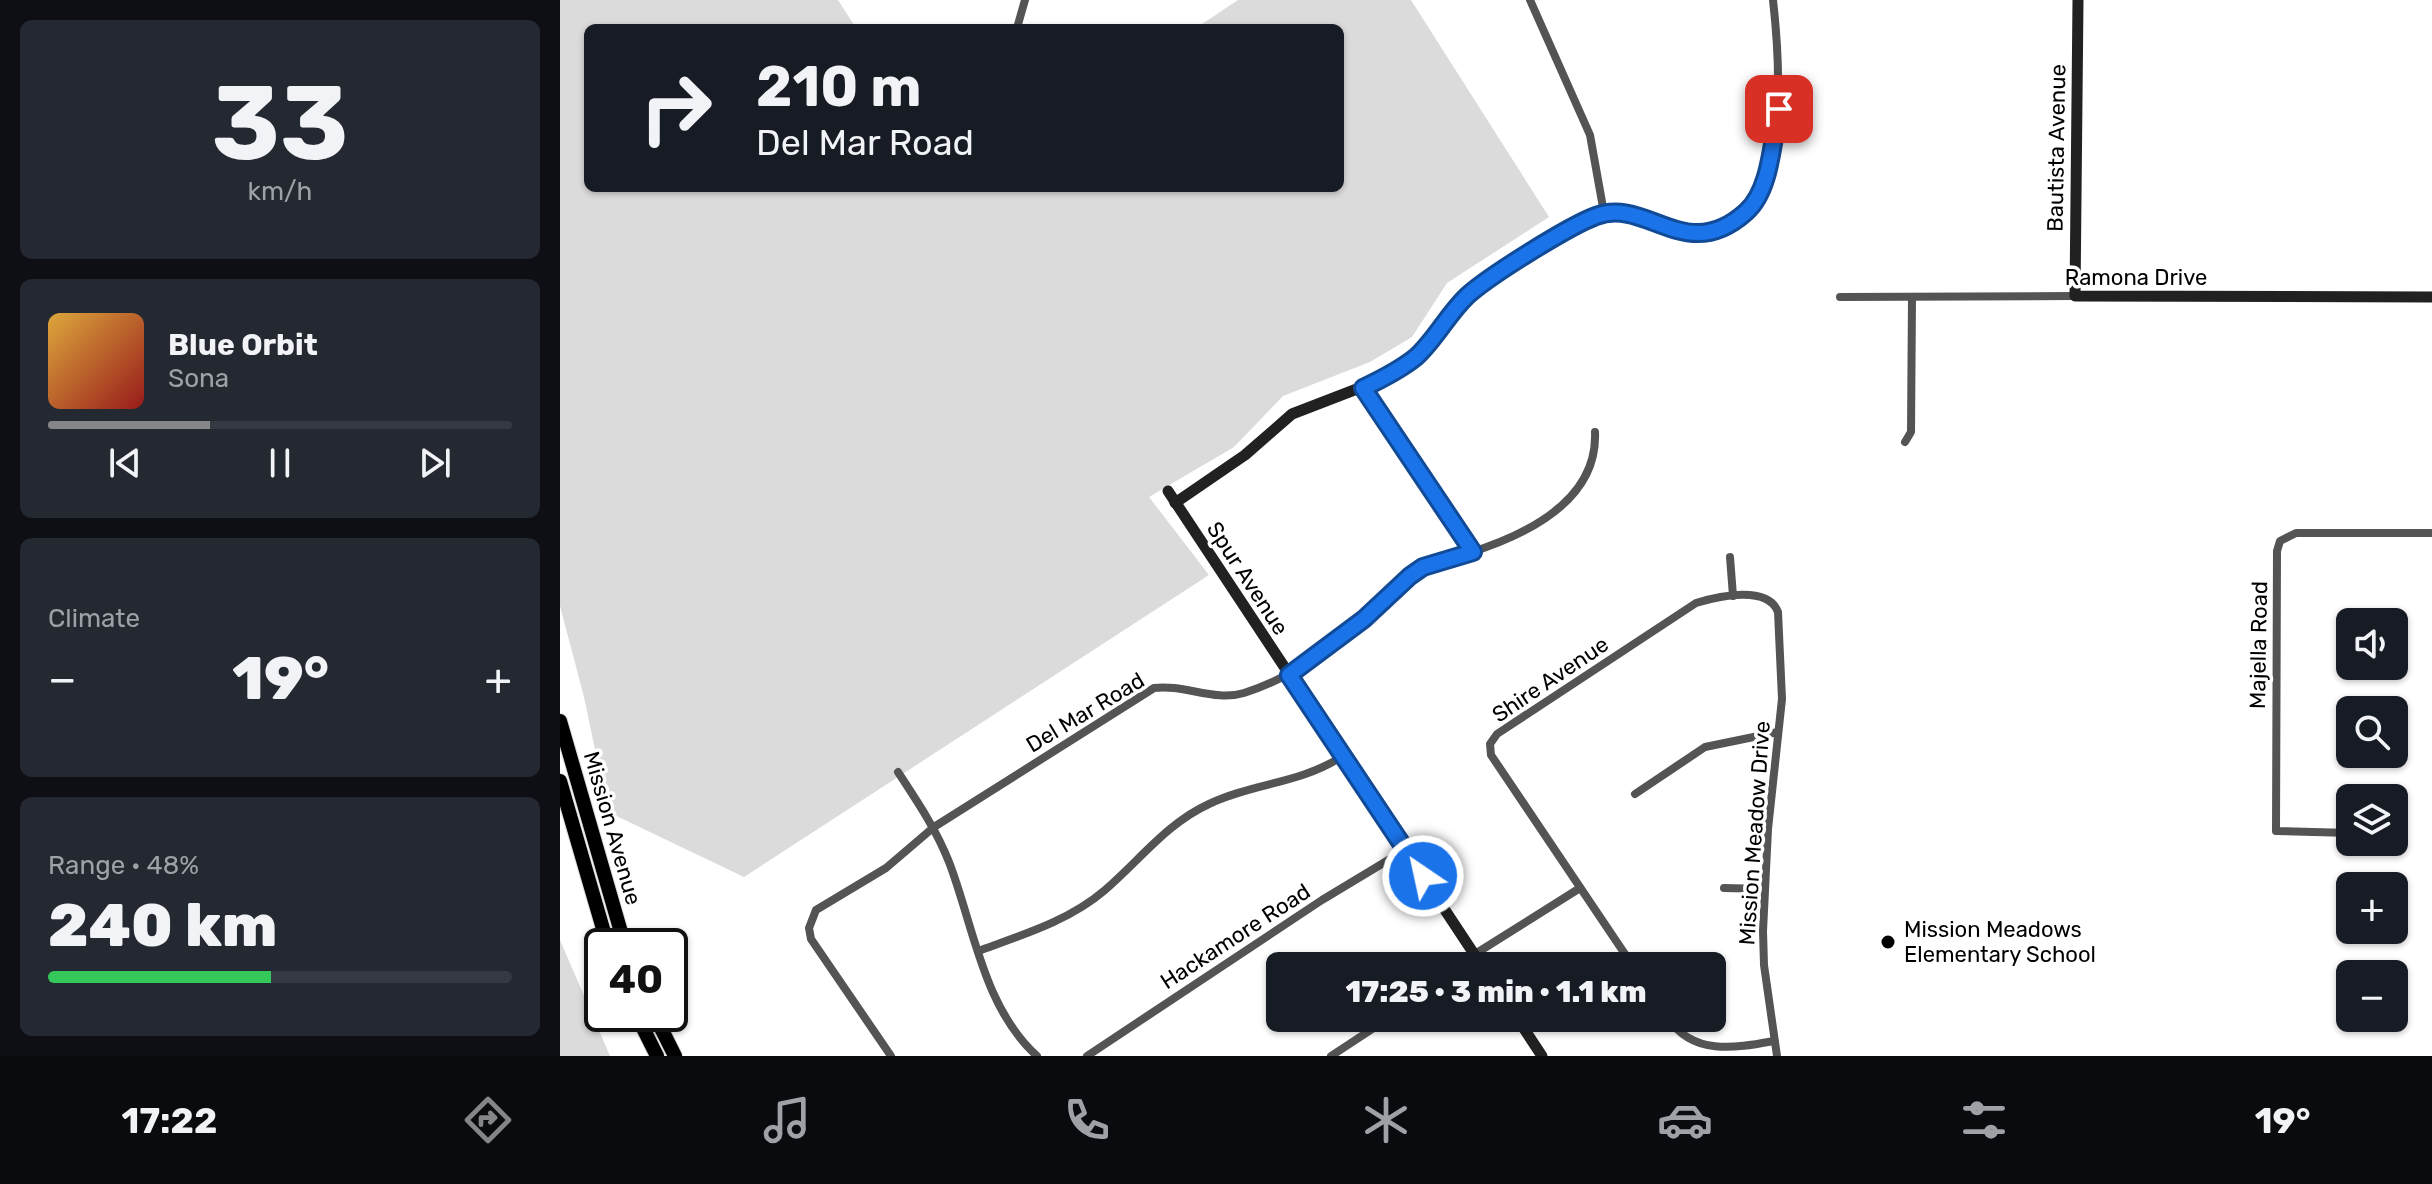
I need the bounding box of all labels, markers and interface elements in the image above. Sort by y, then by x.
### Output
text: 210 m [756,54,922,120]
icon: right [624,56,728,160]
text: 33 [211,62,349,185]
street label: Bautista Avenue [2042,64,2071,232]
pin [1745,75,1813,143]
icon: arrive [1757,87,1801,131]
text: Del Mar Road [756,121,974,164]
text: km/h [248,176,312,207]
street label: Ramona Drive [2065,264,2207,291]
text: Blue Orbit [168,327,318,363]
text: Sona [168,363,229,394]
icon: previous [103,441,147,485]
icon: pause [258,441,302,485]
icon: next [413,441,457,485]
street label: Spur Avenue [1201,517,1294,640]
street label: Majella Road [2244,581,2273,709]
text: Climate [48,603,140,634]
map controls [2336,608,2408,1032]
button: sound [2336,608,2408,680]
street label: Shire Avenue [1487,631,1614,728]
text: 19° [232,643,329,714]
text: − [48,653,77,705]
text: + [485,653,512,705]
street label: Del Mar Road [1021,667,1149,758]
button: search [2336,696,2408,768]
street label: Mission Meadow Drive [1733,720,1776,946]
street label: Mission Avenue [578,748,647,908]
button: layers [2336,784,2408,856]
position arrow [1381,834,1465,918]
text: Range · 48% [48,850,199,881]
button: + [2336,872,2408,944]
street label: Hackamore Road [1155,878,1315,995]
text: 240 km [48,890,277,961]
place label: Mission Meadows Elementary School [1904,916,2096,968]
speed limit sign: 40 [584,928,688,1032]
marker: Mission Meadows Elementary School [1879,933,1897,951]
button: − [2336,960,2408,1032]
text: 17:25 · 3 min · 1.1 km [1345,974,1647,1010]
icon: directions [460,1092,516,1148]
icon: music [759,1092,815,1148]
icon: phone [1059,1092,1115,1148]
icon: climate [1358,1092,1414,1148]
icon: car [1657,1092,1713,1148]
icon: filters [1956,1092,2012,1148]
text: 17:22 [122,1099,217,1142]
text: 19° [2255,1099,2310,1142]

